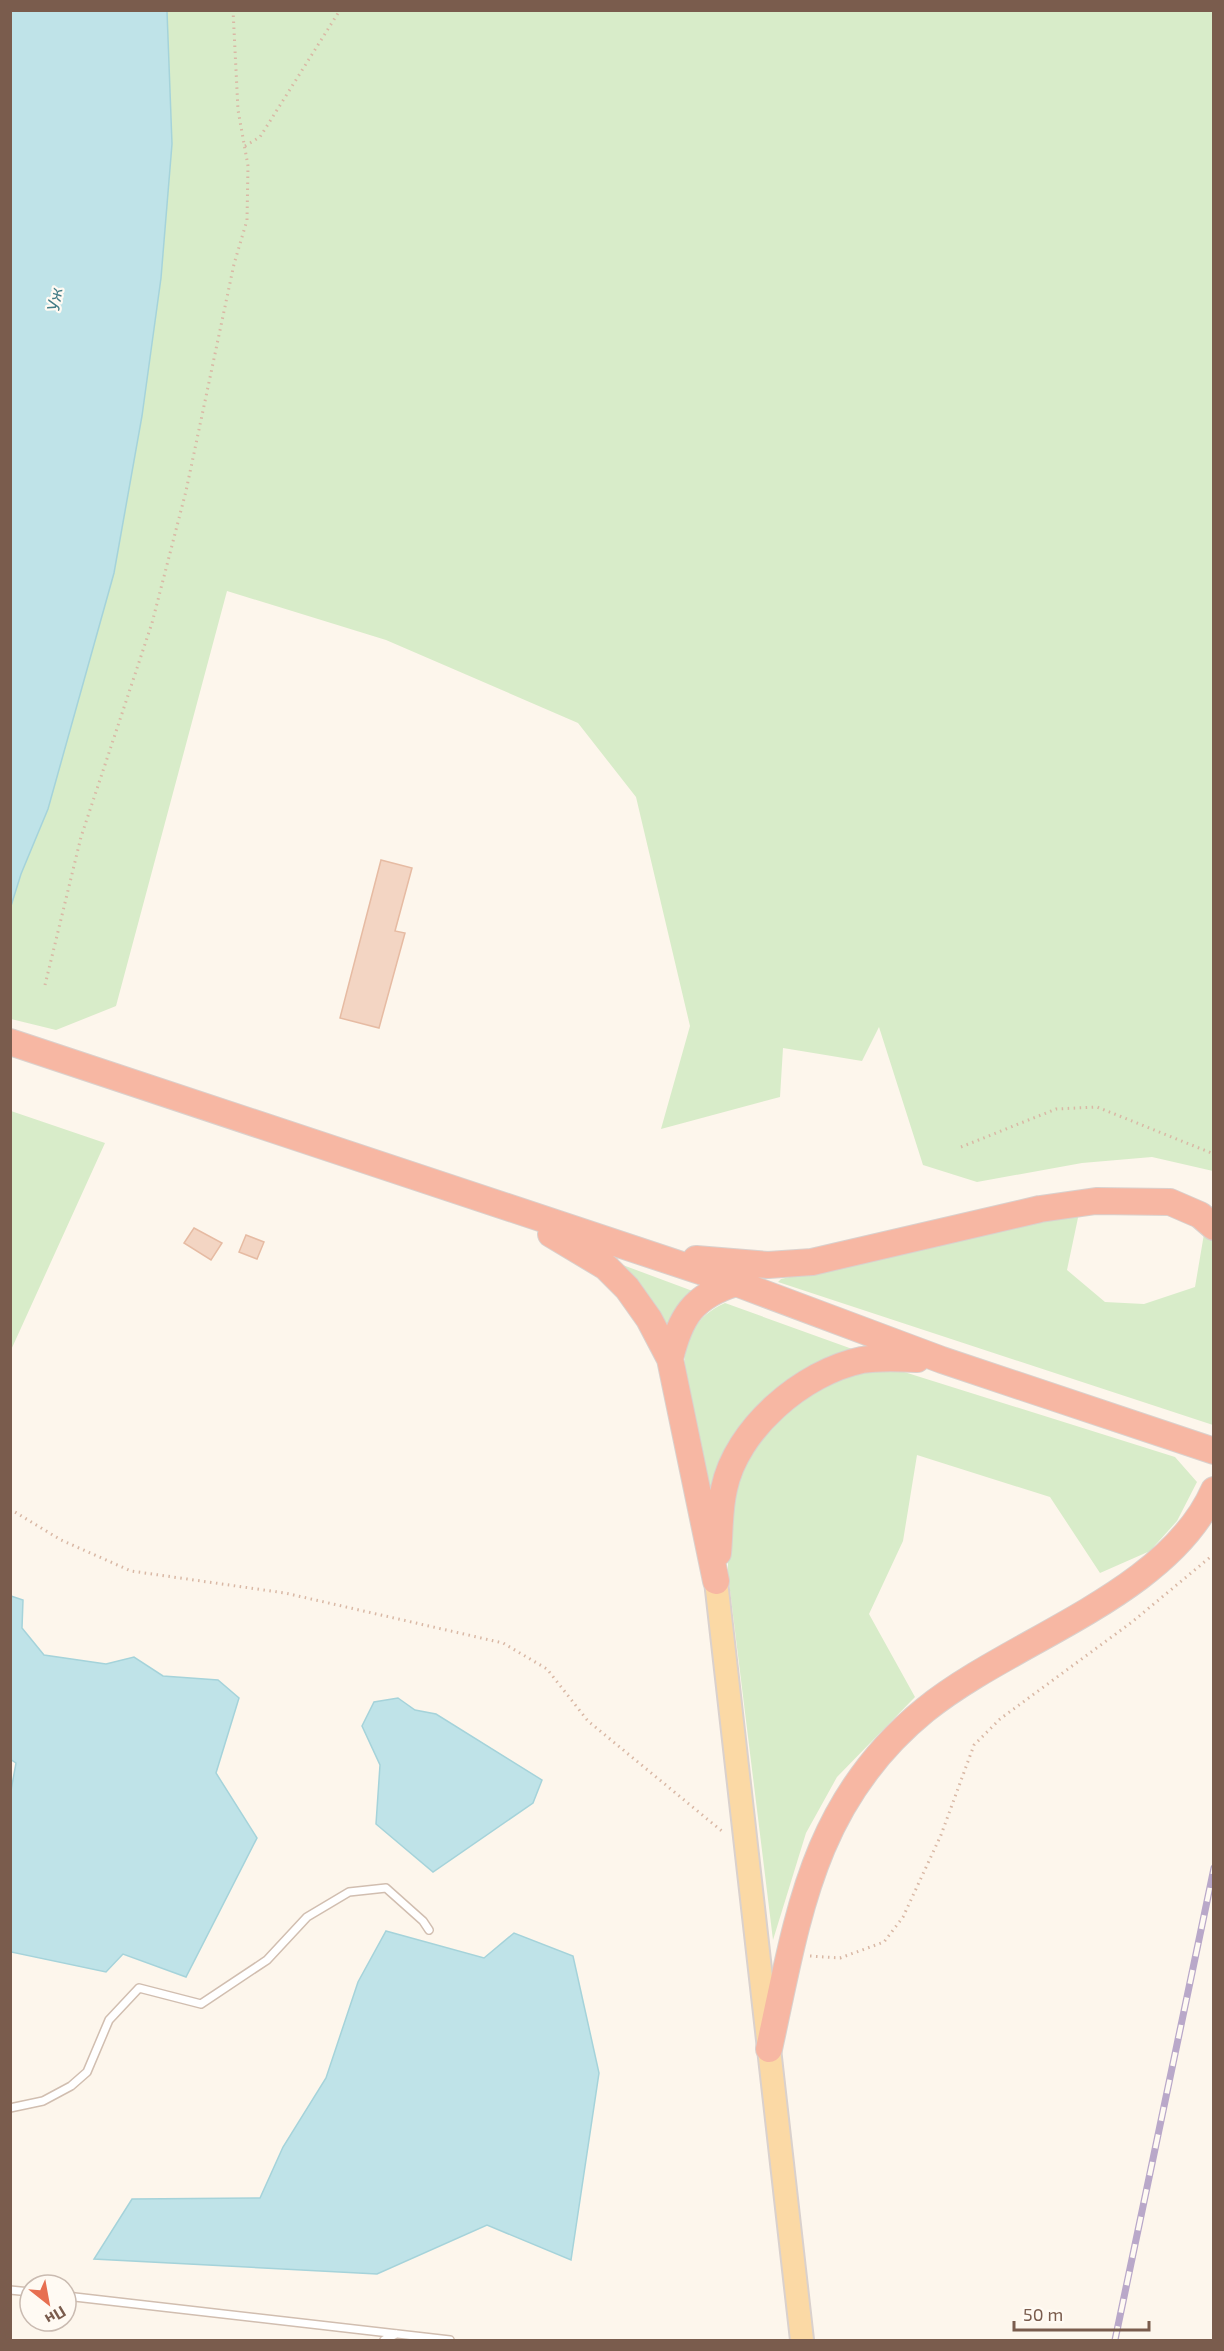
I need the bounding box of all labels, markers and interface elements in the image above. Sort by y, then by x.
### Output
water label: Уж [41,285,67,312]
north arrow [18,2273,78,2333]
scale bar [1014,2294,1149,2332]
text: Пн [42,2303,70,2330]
text: 50 m [1023,2303,1063,2325]

